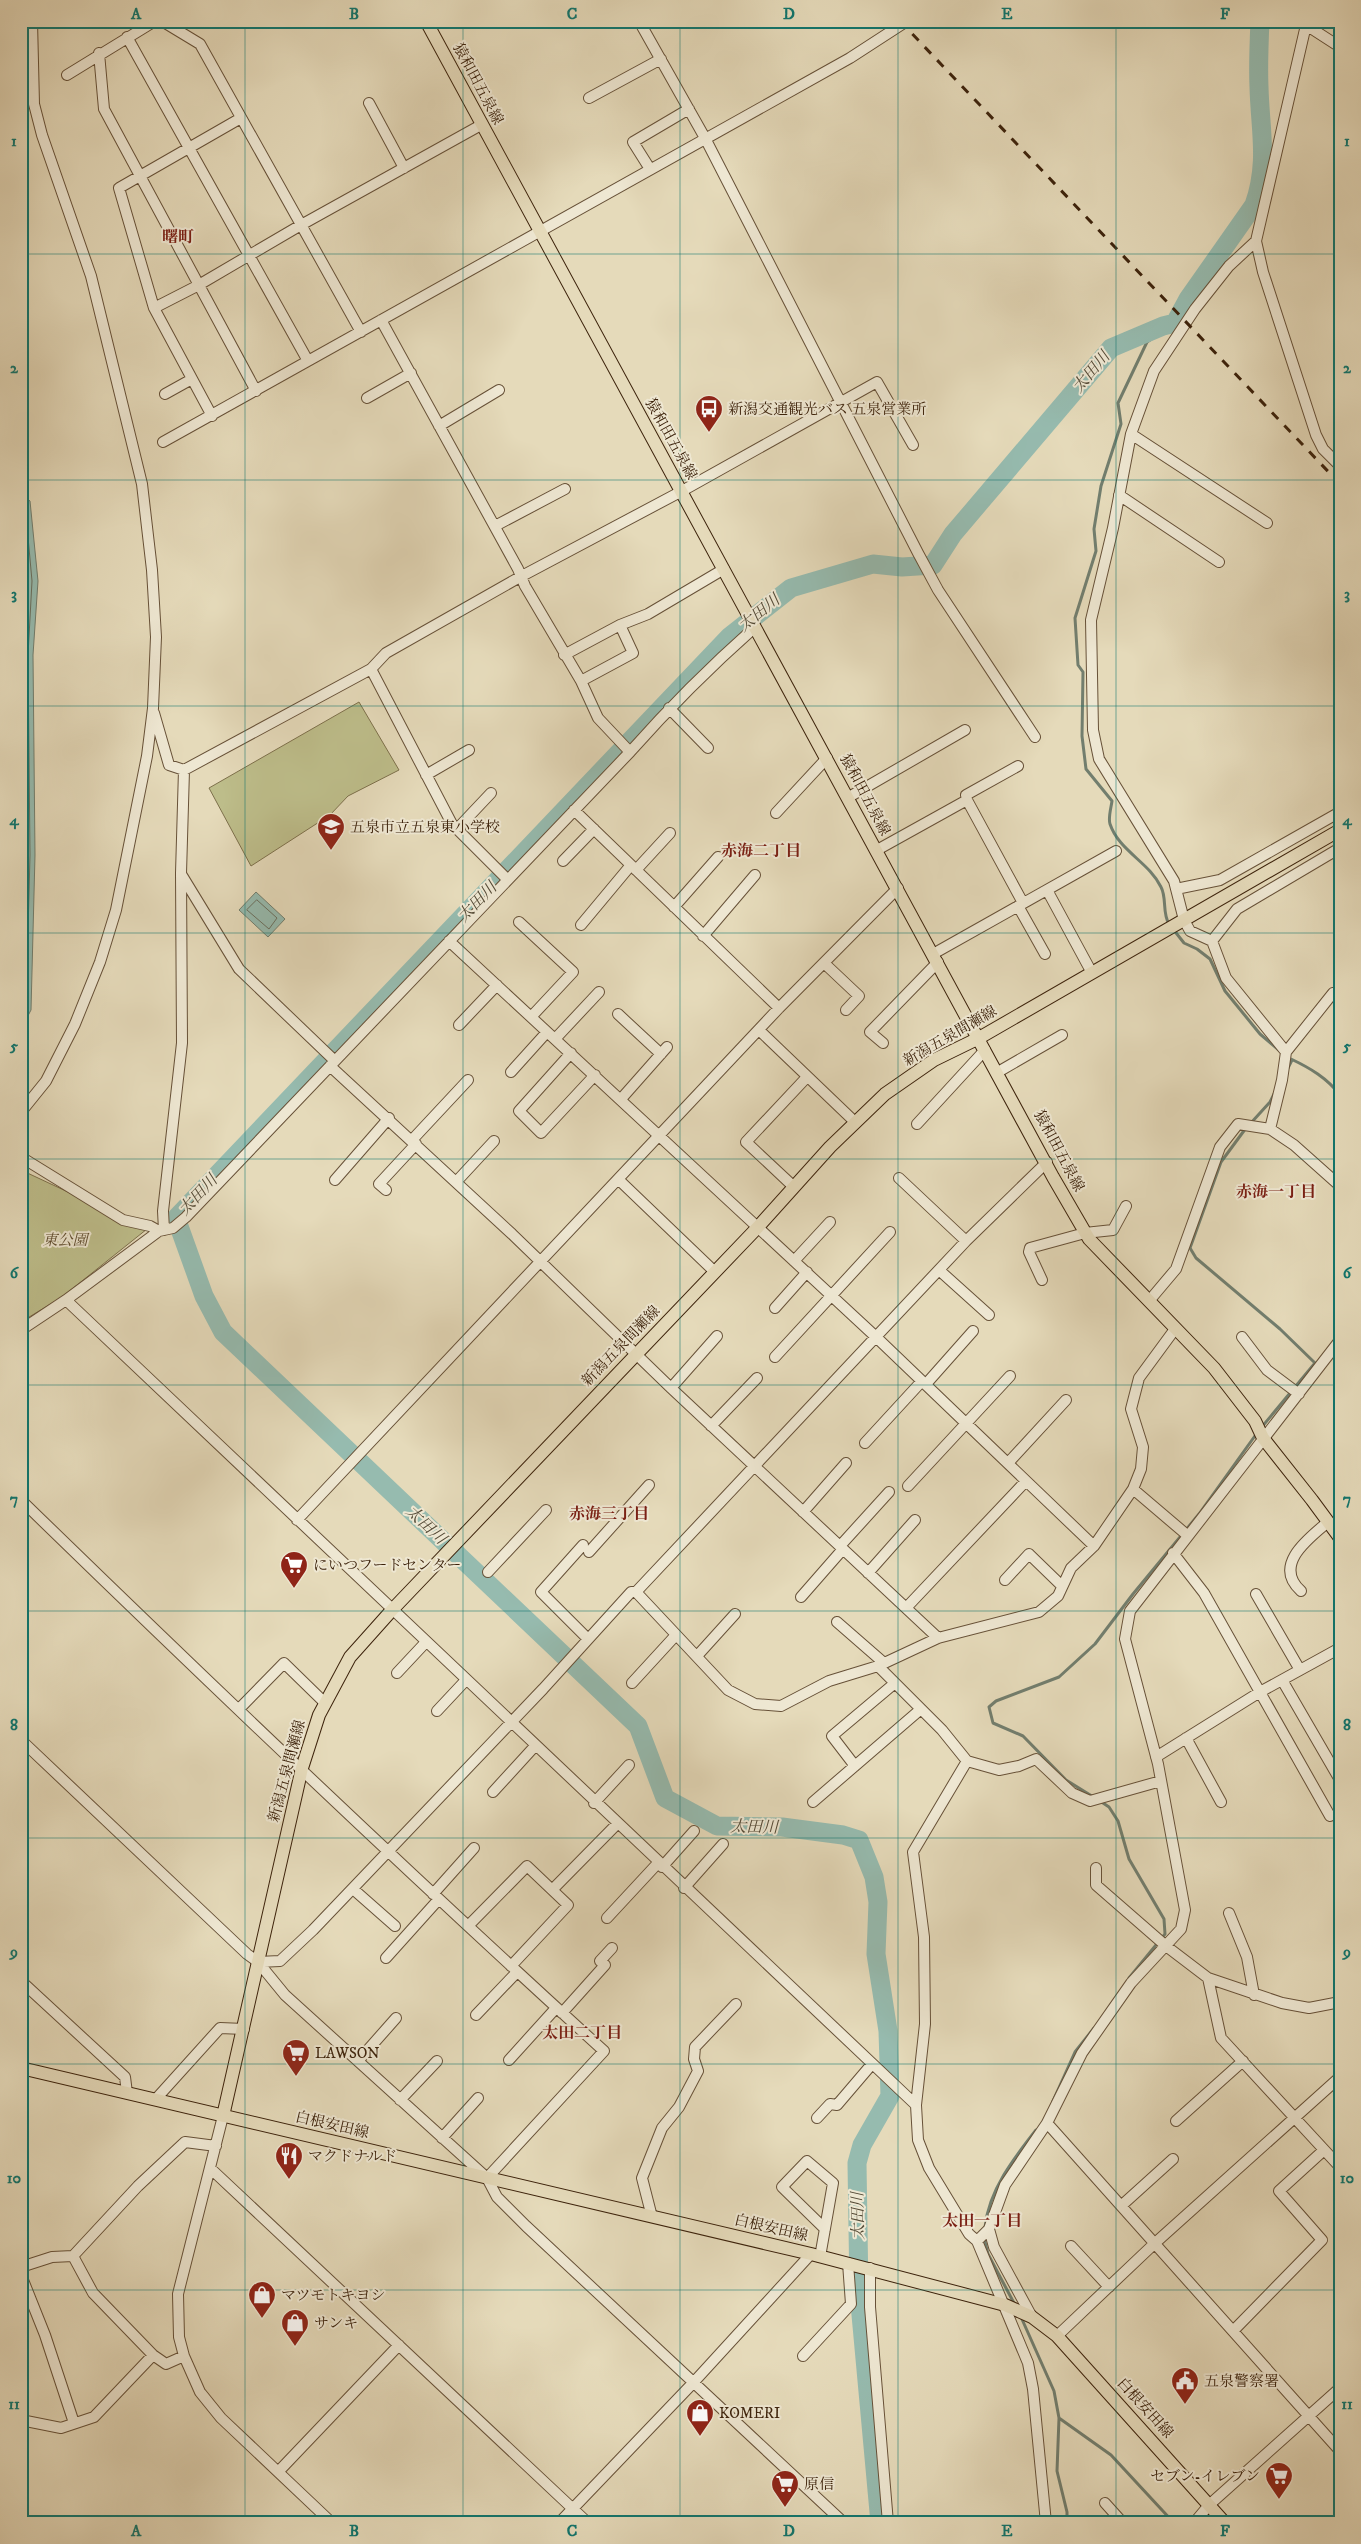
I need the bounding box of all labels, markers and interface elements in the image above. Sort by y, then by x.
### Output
text: A [130,4,142,24]
text: B [349,4,359,24]
text: C [567,4,577,24]
text: D [783,4,795,24]
text: E [1001,4,1013,24]
text: F [1220,4,1230,24]
street label: 猿和田五泉線 [448,40,508,128]
text: 1 [11,131,17,151]
text: 1 [1344,131,1350,151]
district label: 曙町 [162,227,194,247]
water label: 太田川 [1068,346,1115,397]
text: 2 [10,358,19,378]
text: 2 [1343,358,1352,378]
bus stop icon: 新潟交通観光バス 五泉営業所 [694,394,724,433]
street label: 猿和田五泉線 [641,395,701,483]
place label: 新潟交通観光バス 五泉営業所 [728,400,926,419]
text: 3 [11,584,17,604]
text: 3 [1344,584,1350,604]
water label: 太田川 [734,589,785,636]
street label: 猿和田五泉線 [835,751,895,839]
text: 4 [8,810,19,830]
text: 4 [1341,810,1352,830]
school or university icon: 五泉市立五泉東小学校 [316,812,346,851]
place label: 五泉市立五泉東小学校 [350,818,500,837]
district label: 赤海二丁目 [721,841,801,861]
water label: 太田川 [453,876,502,926]
street label: 新潟五泉間瀬線 [900,1002,1000,1070]
text: 5 [9,1036,18,1056]
text: 5 [1342,1036,1351,1056]
street label: 猿和田五泉線 [1029,1107,1089,1195]
water label: 太田川 [174,1169,223,1219]
district label: 赤海一丁目 [1236,1182,1316,1202]
park label: 東公園 [42,1231,90,1250]
text: 6 [10,1263,20,1283]
text: 6 [1343,1263,1353,1283]
street label: 新潟五泉間瀬線 [578,1302,664,1390]
text: 7 [10,1489,18,1509]
text: 7 [1343,1489,1351,1509]
water label: 太田川 [402,1501,452,1550]
district label: 赤海三丁目 [569,1504,649,1524]
supermarket icon: にいつフードセンター [279,1550,309,1589]
place label: にいつフードセンター [313,1556,462,1575]
text: 8 [10,1715,18,1735]
text: 8 [1343,1715,1351,1735]
street label: 新潟五泉間瀬線 [264,1718,310,1824]
water label: 太田川 [730,1817,780,1837]
text: 9 [9,1942,18,1962]
text: 9 [1342,1942,1351,1962]
district label: 太田二丁目 [542,2023,622,2043]
supermarket icon: LAWSON [281,2038,311,2077]
place label: LAWSON [315,2044,380,2063]
street label: 白根安田線 [293,2107,371,2143]
restaurant icon: マクドナルド [274,2141,304,2180]
place label: マクドナルド [308,2147,397,2166]
text: 10 [7,2168,22,2188]
text: 10 [1340,2168,1355,2188]
water label: 太田川 [848,2190,868,2240]
street label: 白根安田線 [732,2210,810,2246]
district label: 太田一丁目 [942,2211,1022,2231]
shop icon: マツモトキヨシ [247,2280,277,2319]
place label: マツモトキヨシ [281,2286,386,2305]
shop icon: サンキ [280,2308,310,2347]
place label: サンキ [314,2314,358,2333]
public building icon: 五泉警察署 [1170,2366,1200,2405]
place label: 五泉警察署 [1204,2372,1279,2391]
street label: 白根安田線 [1113,2374,1177,2442]
text: 11 [8,2394,20,2414]
text: 11 [1341,2394,1353,2414]
shop icon: KOMERI [685,2398,715,2437]
place label: KOMERI [719,2404,780,2423]
supermarket icon: セブン-イレブン [1264,2461,1294,2500]
place label: セブン-イレブン [1150,2467,1260,2486]
supermarket icon: 原信 [770,2469,800,2508]
place label: 原信 [804,2475,834,2494]
text: A [130,2521,142,2541]
text: B [349,2521,359,2541]
text: C [567,2521,577,2541]
text: D [783,2521,795,2541]
text: E [1001,2521,1013,2541]
text: F [1220,2521,1230,2541]

